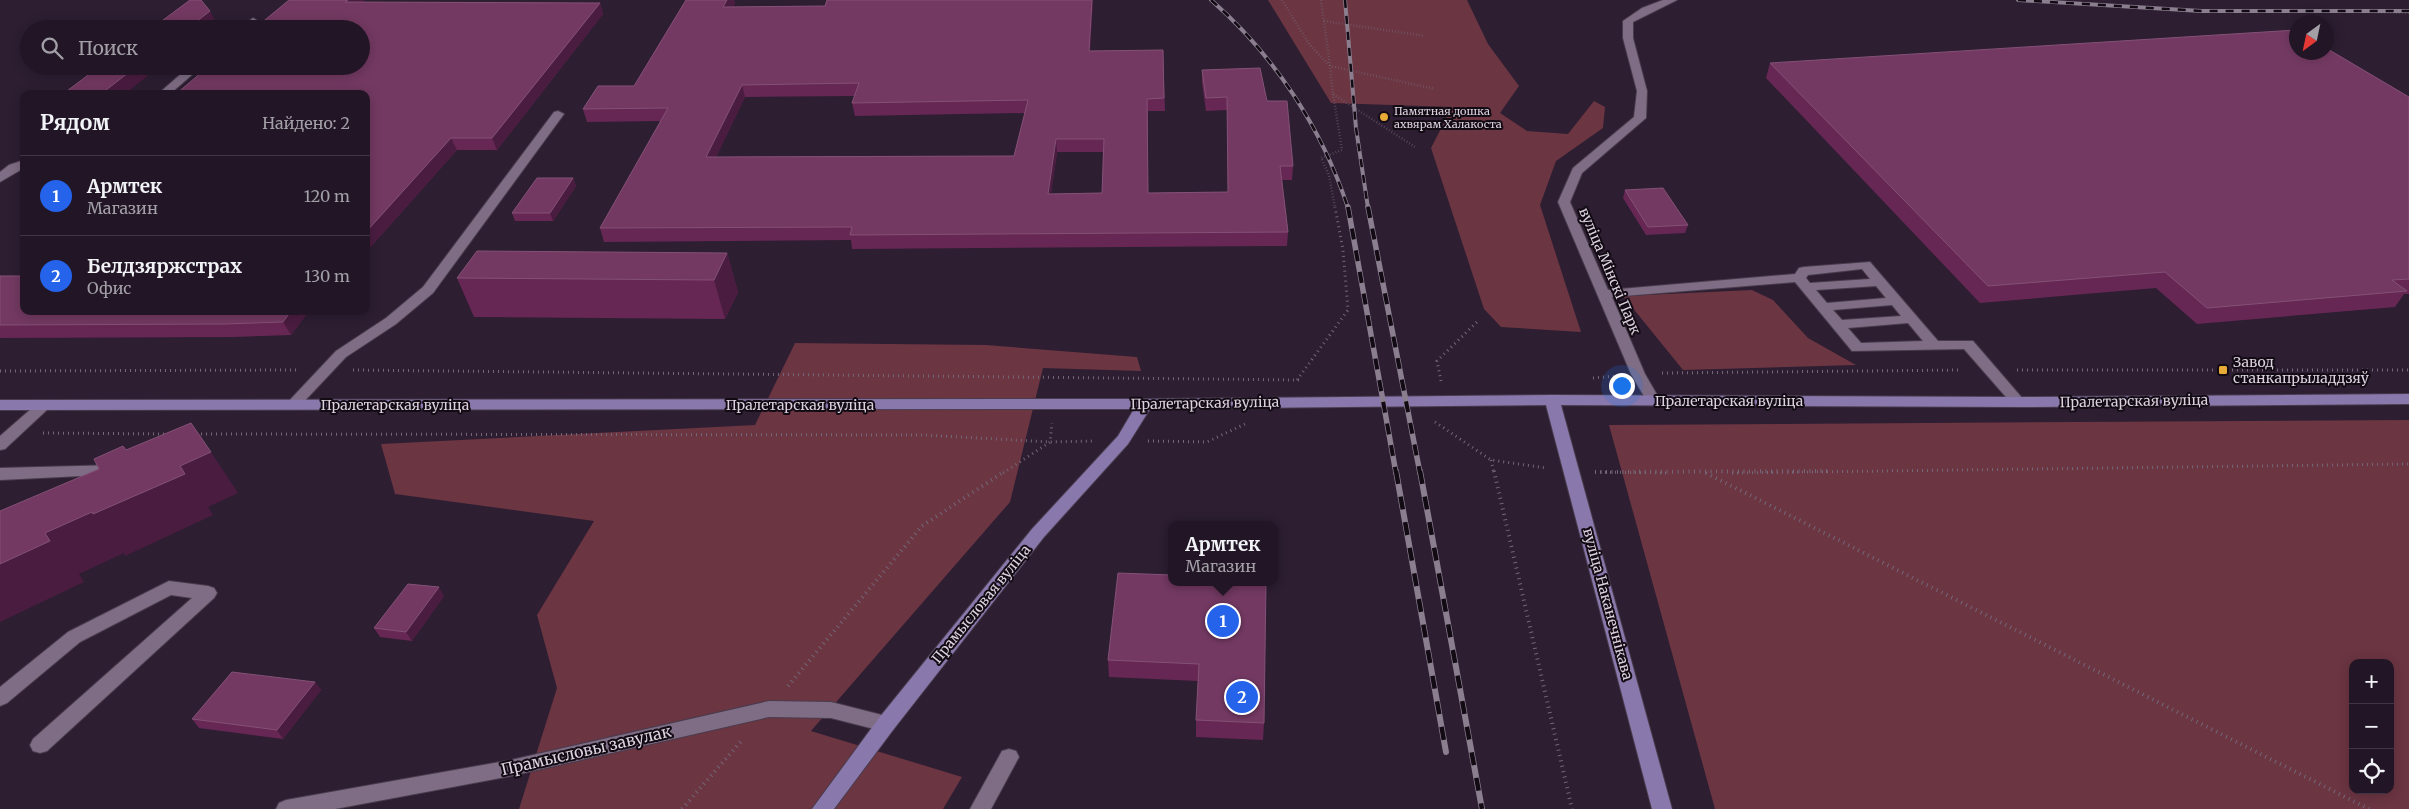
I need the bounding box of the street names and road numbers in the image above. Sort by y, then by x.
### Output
street label: вуліца Мінскі Парк [1575,205,1645,337]
street label: Пралетарская вуліца [2060,391,2209,411]
street label: Пралетарская вуліца [1655,392,1804,410]
street label: Пралетарская вуліца [1131,393,1280,413]
street label: Пралетарская вуліца [321,396,470,414]
street label: Пралетарская вуліца [726,396,875,414]
street label: вуліца Наканечнікава [1579,526,1637,682]
street label: Прамысловая вуліца [928,541,1035,667]
street label: Прамысловы завулак [499,721,673,779]

